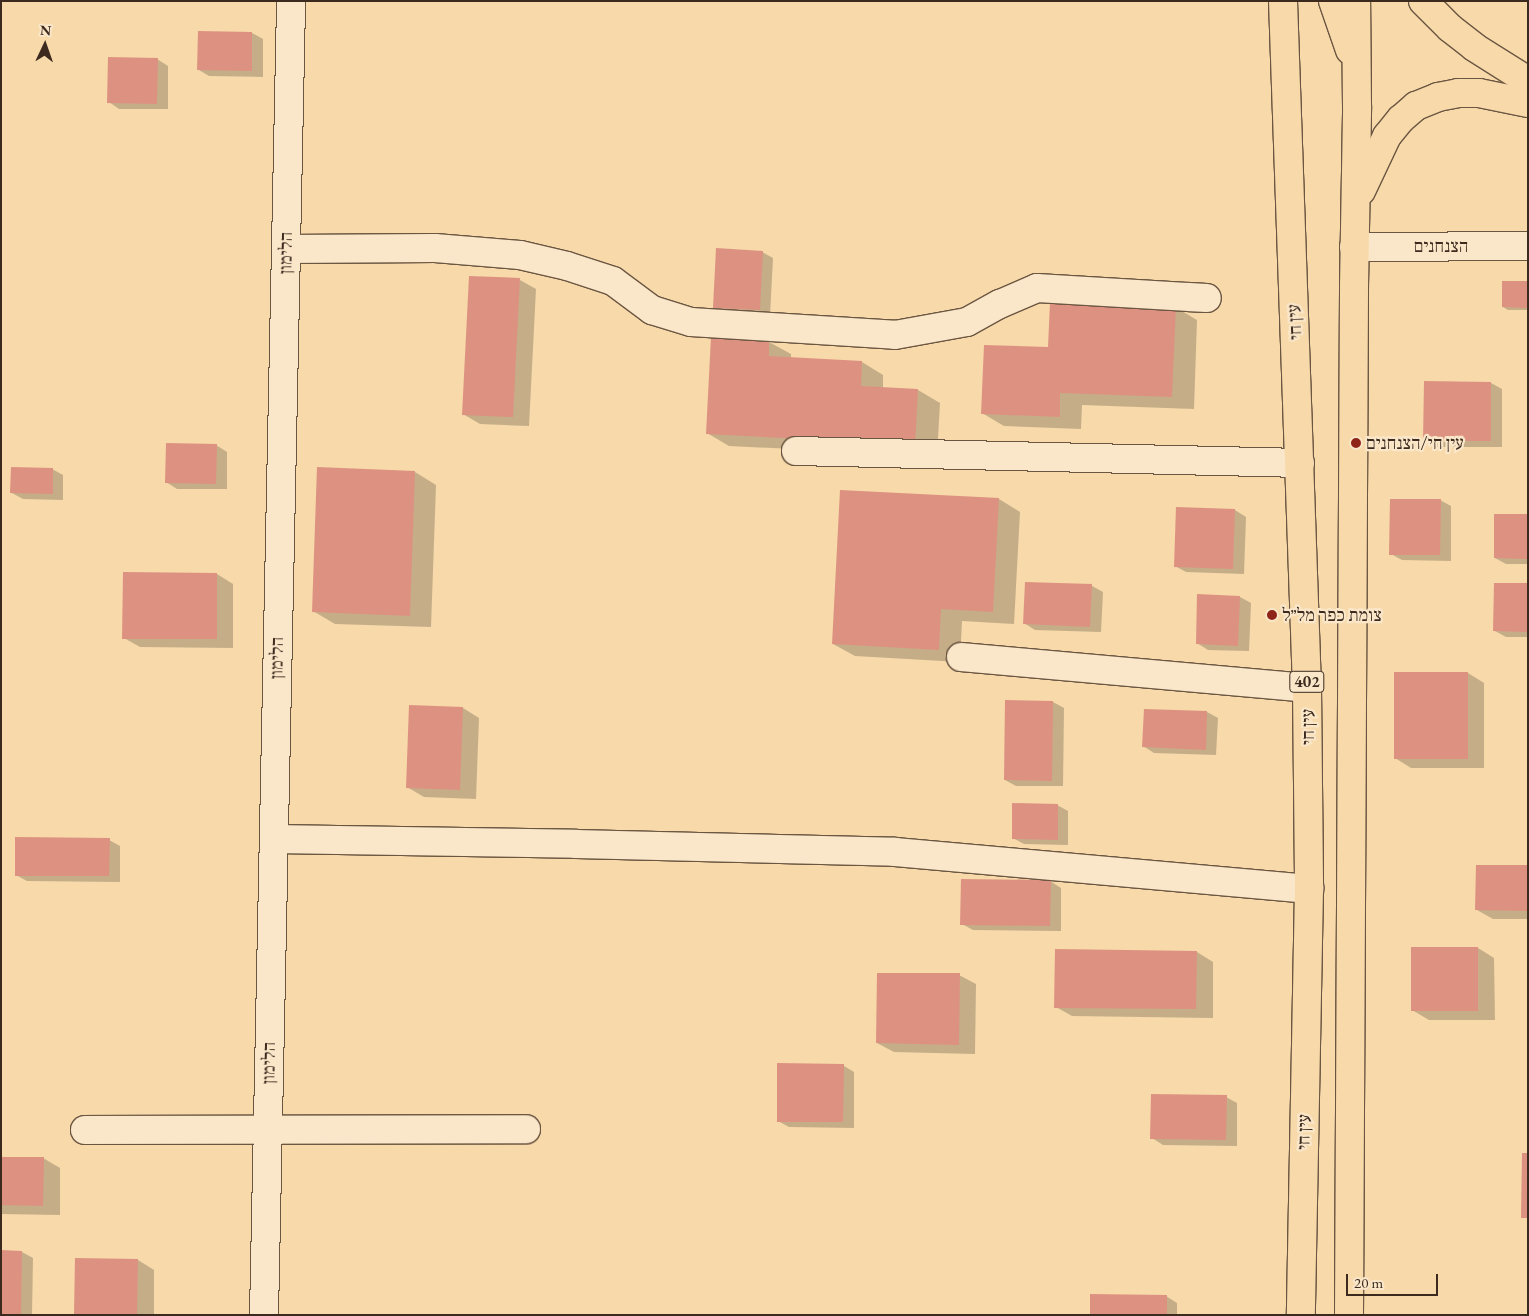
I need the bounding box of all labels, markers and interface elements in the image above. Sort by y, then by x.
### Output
north arrow [20,20,70,70]
text: N [40,21,52,39]
street label: הלימון [275,232,297,274]
street label: הצנחנים [1414,235,1468,257]
street label: עין חי [1283,304,1307,340]
place label: עין חי/הצנחנים [1366,432,1464,454]
marker: עין חי/הצנחנים [1350,437,1362,449]
place label: צומת כפר מל״ל [1282,604,1382,626]
marker: צומת כפר מל״ל [1266,609,1278,621]
street label: הלימון [266,637,288,679]
road number: 402 [1288,669,1326,696]
street label: עין חי [1297,709,1319,745]
street label: הלימון [258,1042,280,1084]
street label: עין חי [1293,1114,1315,1150]
scale bar [1349,1264,1442,1296]
text: 20 m [1354,1273,1383,1292]

